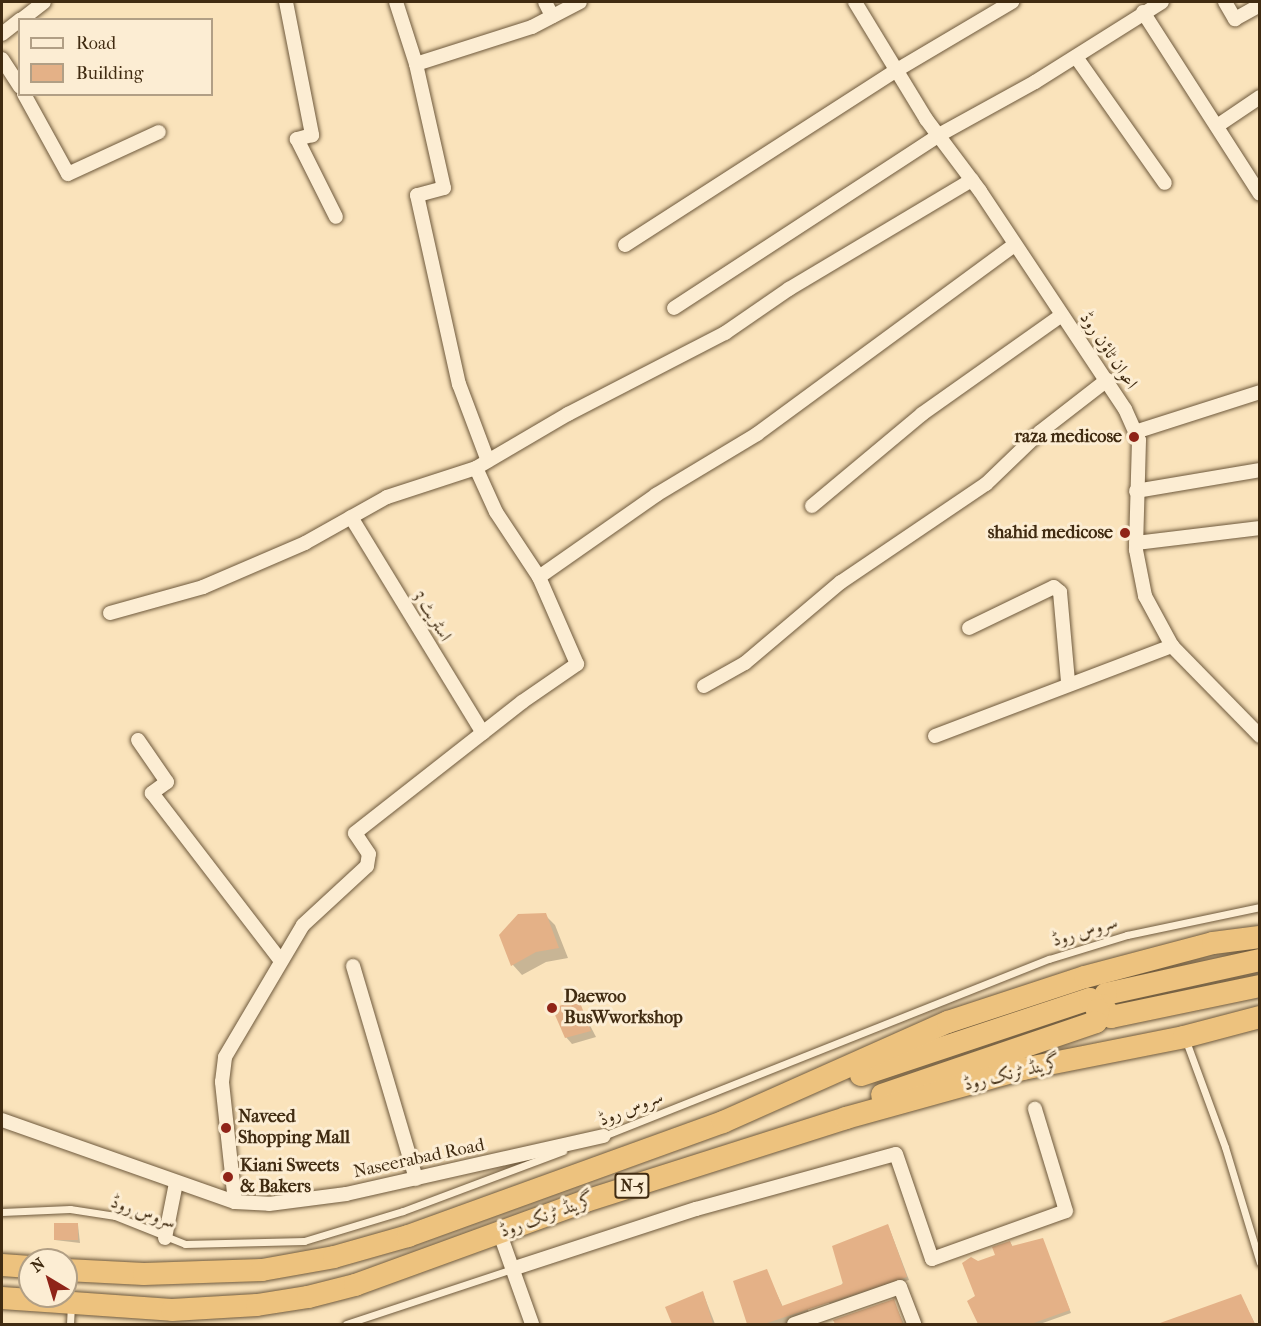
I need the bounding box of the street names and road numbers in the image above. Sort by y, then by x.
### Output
street label: اعوان ٹاؤن روڈ [1074,308,1142,394]
street label: اسٹریٹ 3 [408,586,456,646]
street label: سروس روڈ [1050,912,1120,952]
street label: گرینڈ ٹرنک روڈ [962,1052,1062,1096]
street label: سروس روڈ [596,1086,666,1132]
street label: Naseerabad Road [351,1135,487,1183]
road number: N-5 [614,1173,650,1199]
street label: گرینڈ ٹرنک روڈ [497,1189,597,1243]
street label: سروس روڈ [108,1192,178,1234]

